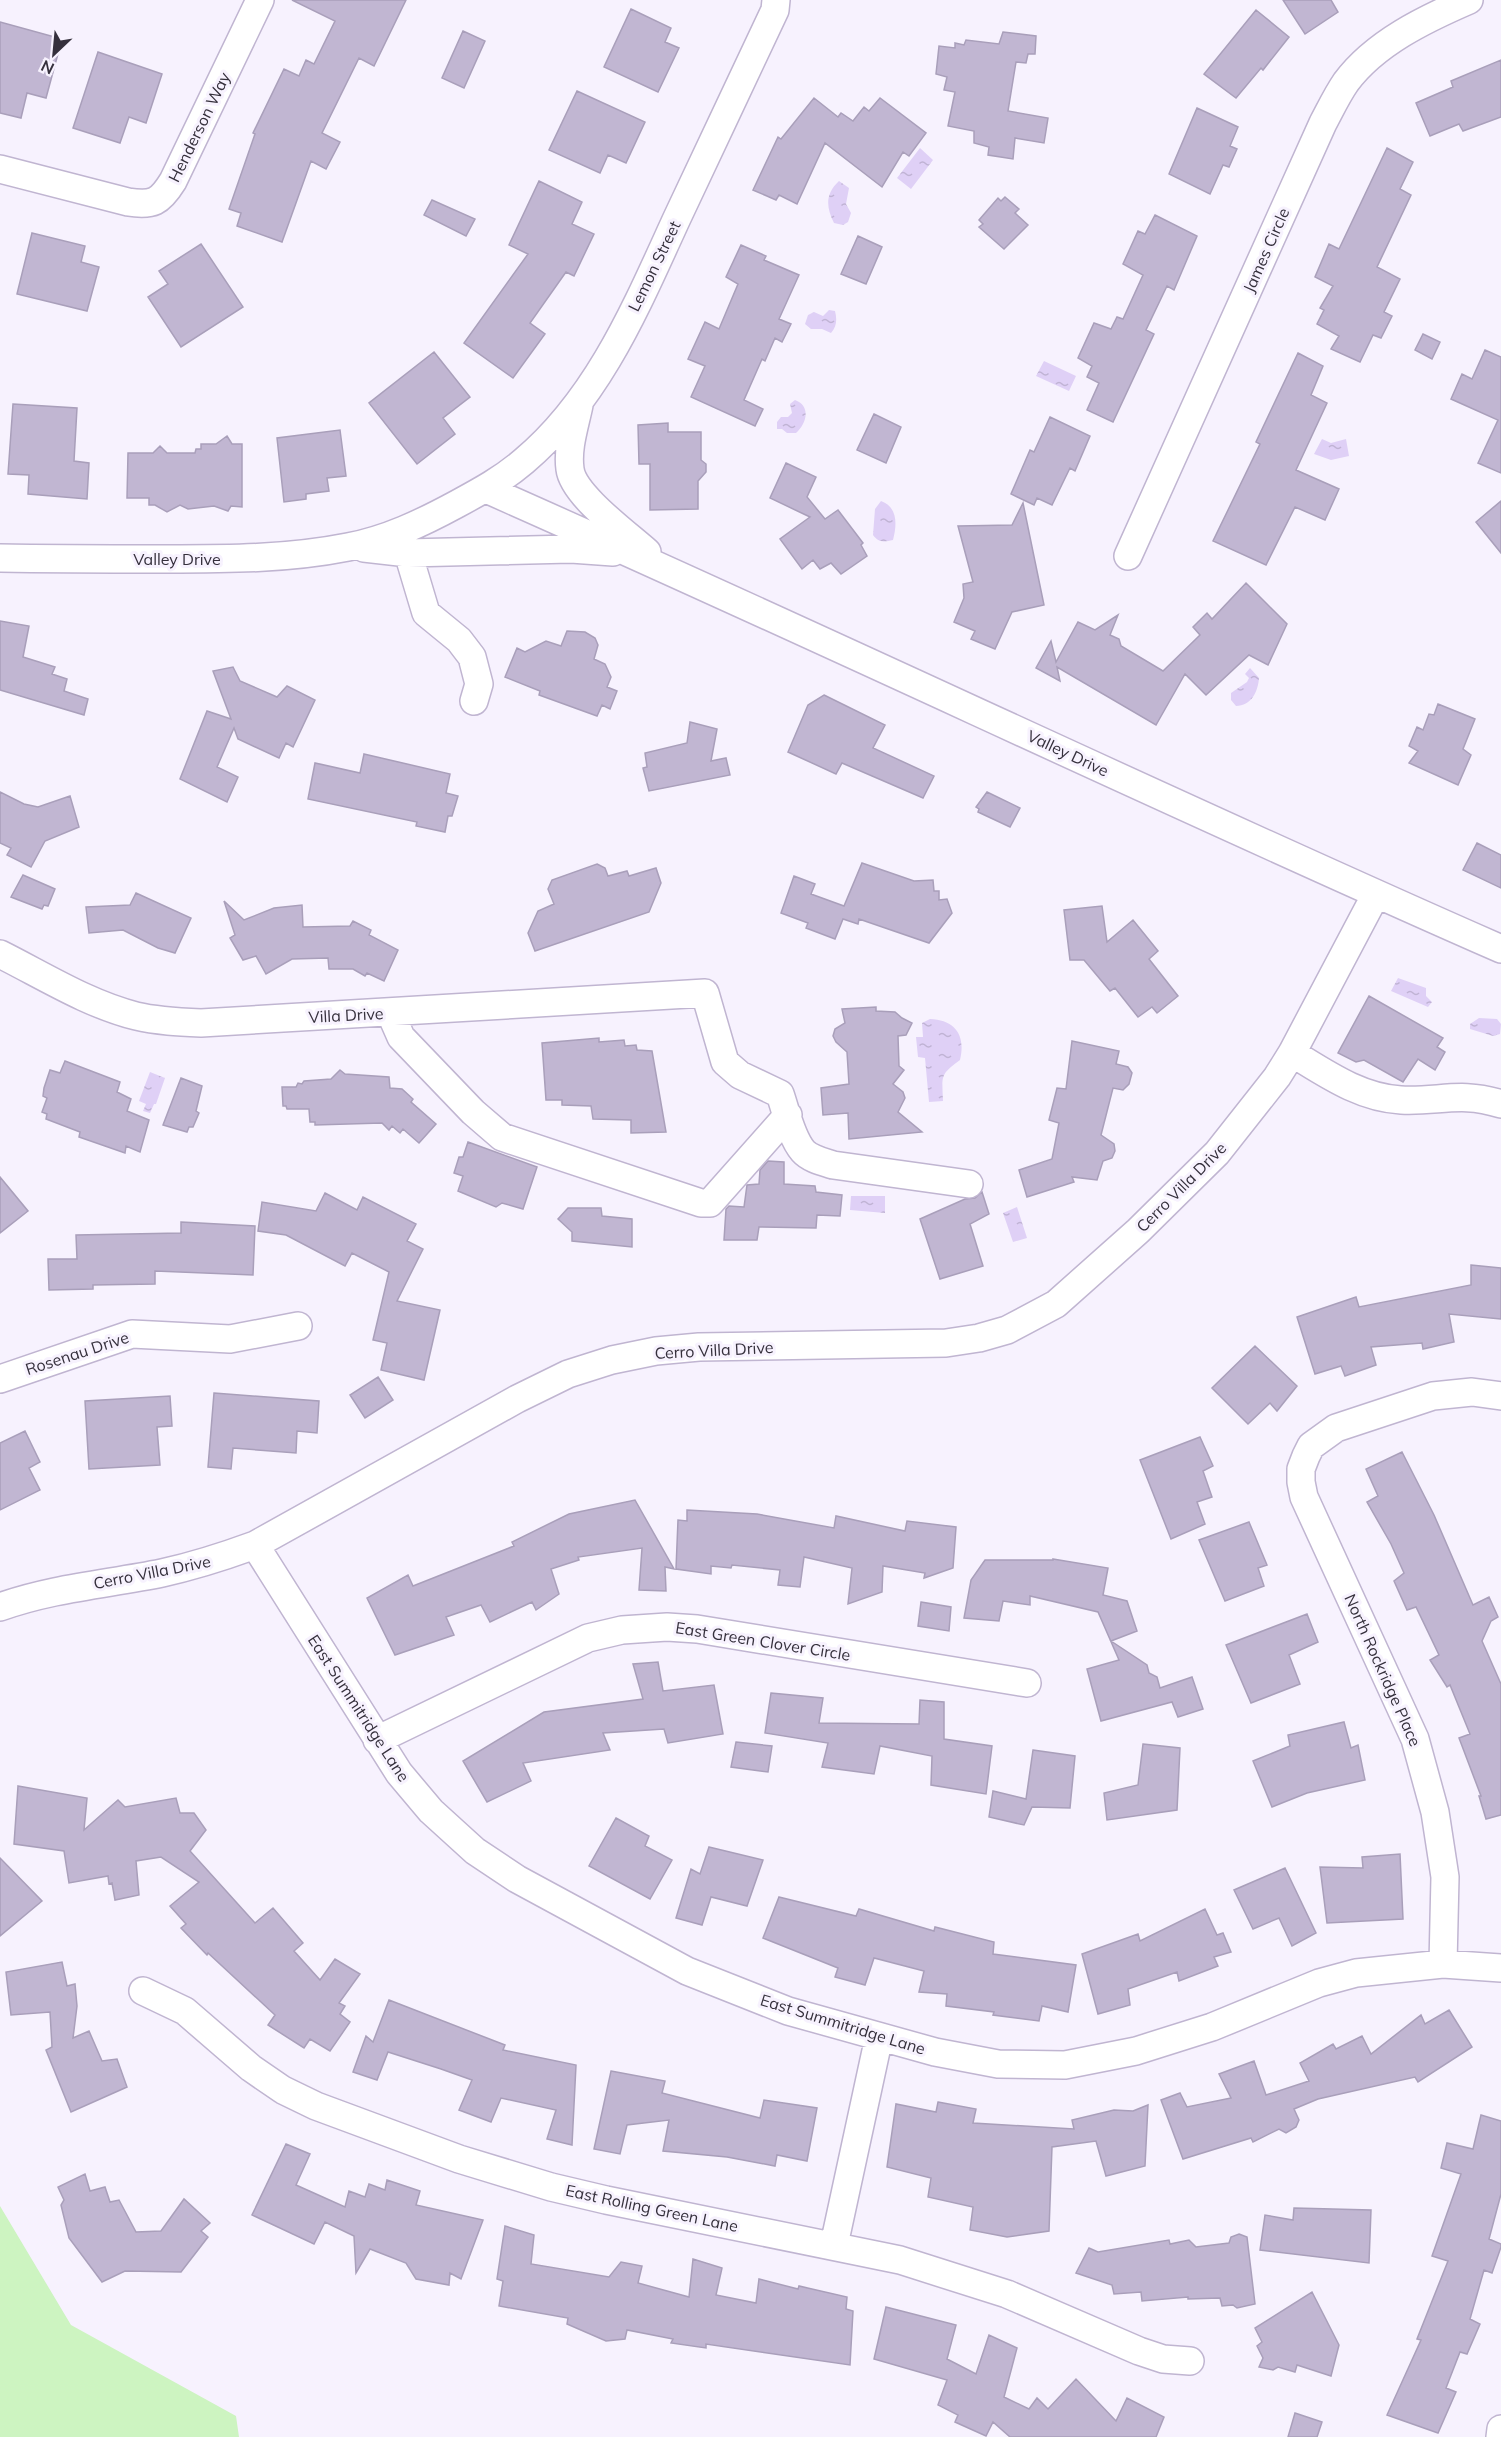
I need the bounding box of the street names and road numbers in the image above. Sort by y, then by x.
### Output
street label: Henderson Way [164,68,234,185]
street label: James Circle [1238,205,1294,295]
street label: Lemon Street [623,217,685,315]
street label: Valley Drive [133,549,221,569]
street label: Valley Drive [1024,725,1112,781]
street label: Villa Drive [308,1003,384,1027]
street label: Cerro Villa Drive [1132,1138,1230,1236]
street label: Rosenau Drive [23,1327,131,1379]
street label: Cerro Villa Drive [654,1337,774,1363]
street label: Cerro Villa Drive [92,1551,212,1593]
street label: North Rockridge Place [1340,1591,1426,1749]
street label: East Green Clover Circle [674,1617,852,1665]
street label: East Summitridge Lane [304,1631,414,1785]
street label: East Summitridge Lane [758,1989,928,2059]
street label: East Rolling Green Lane [564,2180,740,2236]

